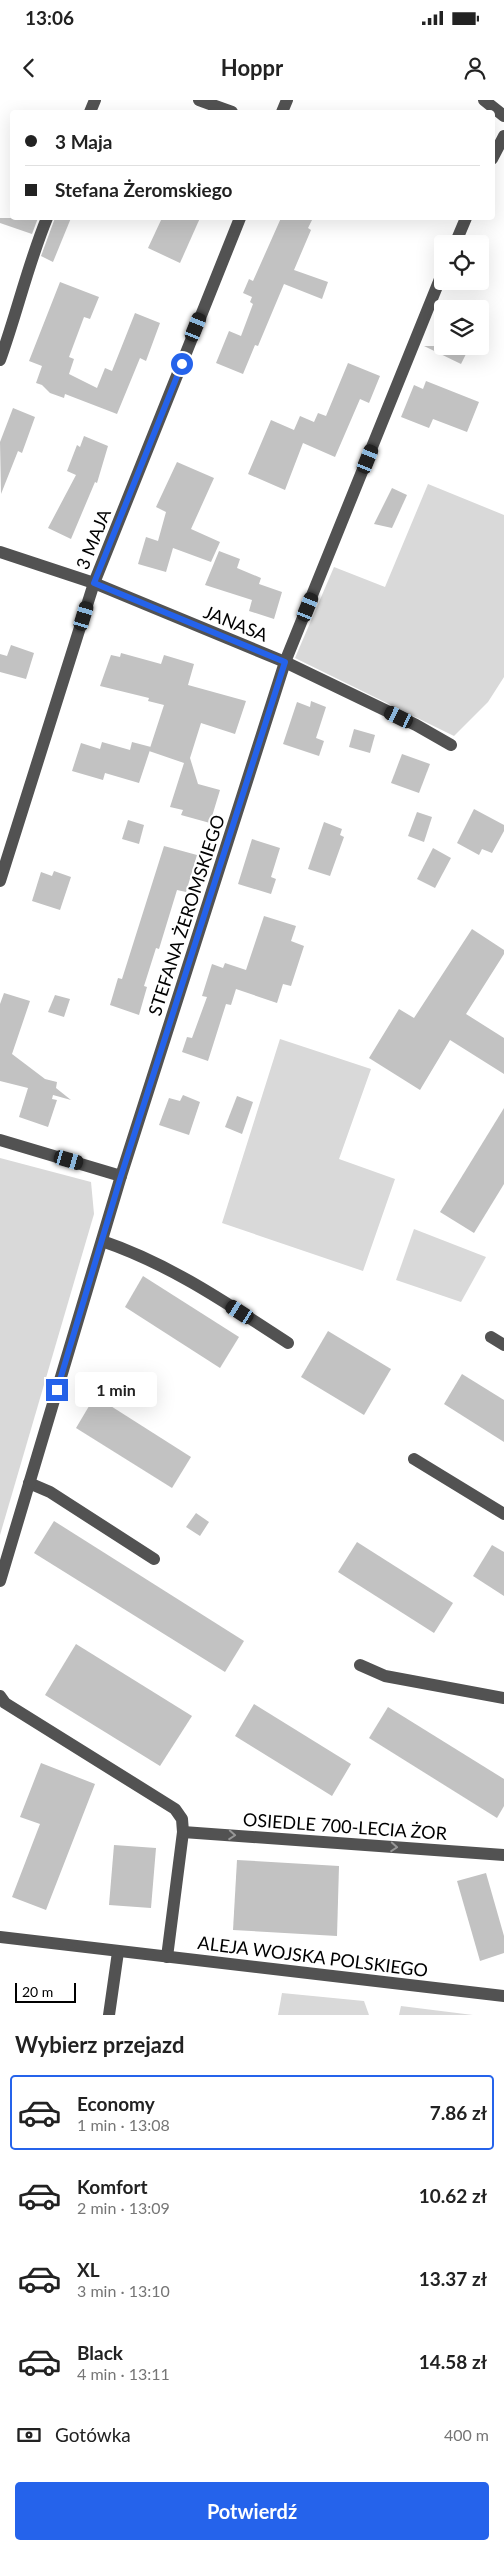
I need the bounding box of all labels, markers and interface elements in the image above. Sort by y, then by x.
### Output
text: 13:06 [25,6,74,29]
icon: back [15,54,43,82]
text: Hoppr [221,54,283,81]
icon: person [461,54,489,82]
text: 3 Maja [55,130,112,153]
text: Stefana Żeromskiego [55,178,233,201]
map controls [434,235,489,355]
button: locate [434,235,489,290]
button: layers [434,300,489,355]
car [183,310,208,344]
route start [171,353,193,375]
car [355,442,380,476]
street label: 3 MAJA [71,505,115,573]
car [295,590,320,624]
car [72,599,95,633]
street label: JANASA [201,600,272,646]
car [382,704,415,730]
street label: STEFANA ŻEROMSKIEGO [143,812,229,1018]
car [52,1149,85,1171]
car [223,1298,256,1326]
callout: 1 min [74,1372,157,1408]
route end [46,1379,68,1401]
text: 1 min [96,1380,136,1399]
street label: OSIEDLE 700-LECIA ŻOR [242,1808,448,1844]
one-way arrow [228,1830,236,1841]
one-way arrow [390,1841,398,1852]
street label: ALEJA WOJSKA POLSKIEGO [197,1931,429,1981]
scale bar [15,1980,76,2003]
text: 20 m [22,1983,53,2000]
text: Wybierz przejazd [15,2031,184,2058]
icon: car [17,2090,62,2135]
text: Economy [77,2092,155,2115]
text: 7.86 zł [430,2101,487,2124]
text: 1 min · 13:08 [77,2115,170,2134]
icon: car [17,2173,62,2218]
text: Komfort [77,2175,148,2198]
text: 10.62 zł [419,2184,487,2207]
text: 2 min · 13:09 [77,2198,170,2217]
icon: car [17,2256,62,2301]
text: XL [77,2258,100,2281]
text: 13.37 zł [419,2267,487,2290]
text: 3 min · 13:10 [77,2281,170,2300]
icon: car [17,2339,62,2384]
text: Black [77,2341,123,2364]
text: 14.58 zł [419,2350,487,2373]
text: 4 min · 13:11 [77,2364,170,2383]
icon: cash [15,2421,43,2449]
text: Gotówka [55,2423,131,2446]
text: 400 m [444,2425,489,2444]
button: Potwierdź [15,2482,489,2540]

